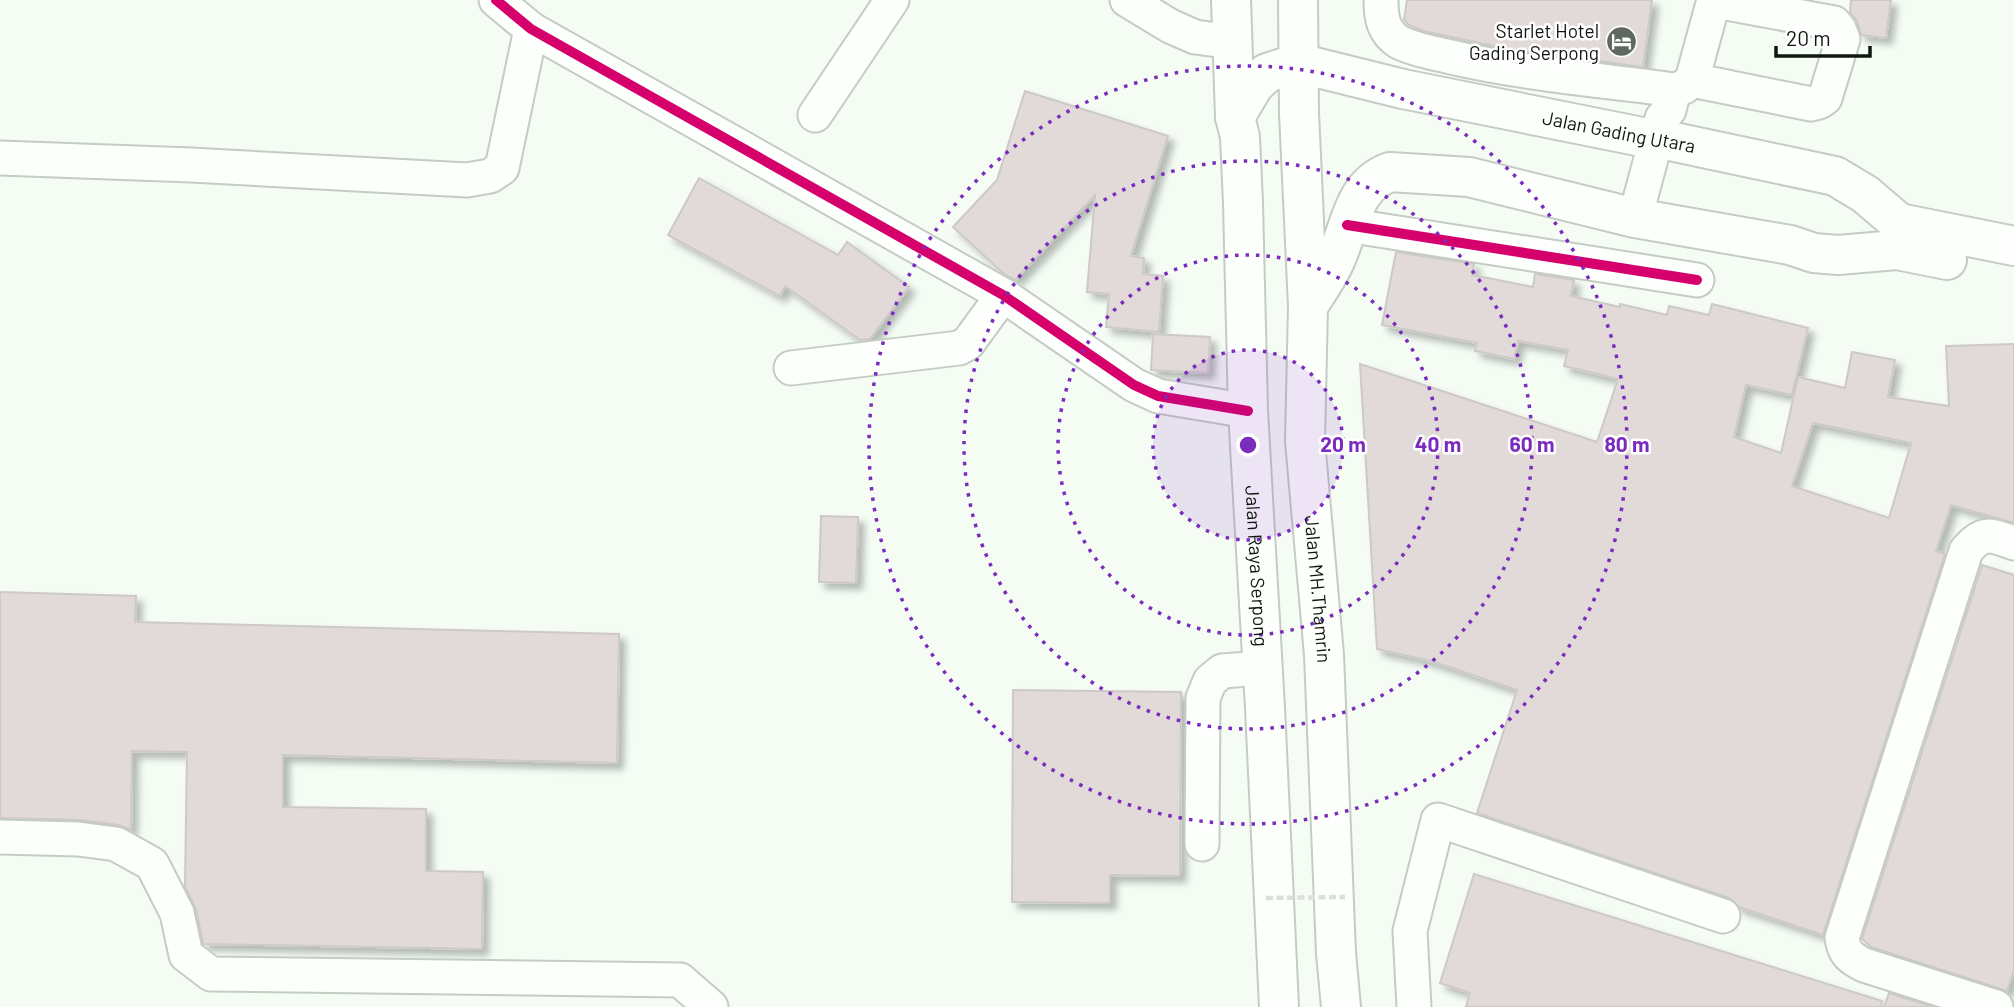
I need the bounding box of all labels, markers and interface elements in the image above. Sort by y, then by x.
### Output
scale bar [1776,14,1870,58]
place label: Starlet Hotel Gading Serpong [1469,19,1599,64]
hotel icon: Starlet Hotel Gading Serpong [1605,25,1639,59]
text: 20 m [1786,25,1831,50]
street label: Jalan Gading Utara [1541,105,1698,157]
text: 20 m [1320,431,1366,456]
text: 40 m [1415,431,1461,456]
text: 60 m [1510,431,1554,456]
text: 80 m [1604,431,1650,456]
centre of rings [1236,433,1260,457]
street label: Jalan Raya Serpong [1241,485,1273,647]
street label: Jalan MH.Thamrin [1301,514,1336,663]

